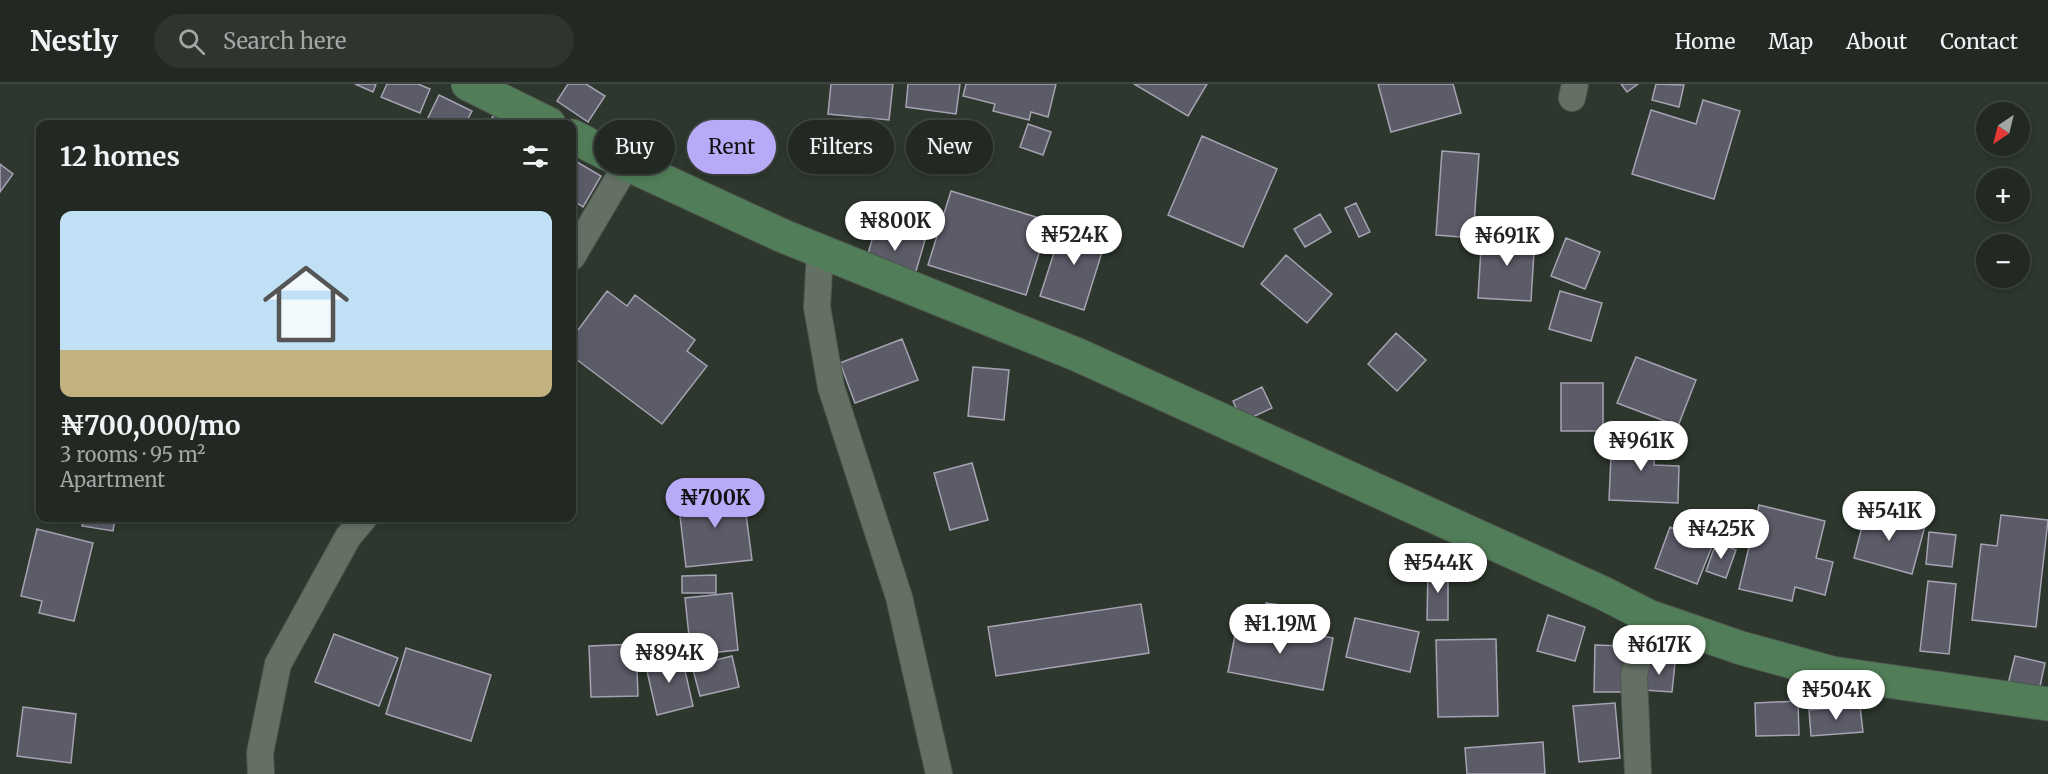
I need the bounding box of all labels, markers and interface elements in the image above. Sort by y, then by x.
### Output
search box [154,14,574,68]
text: Nestly [30,23,118,59]
icon: search [175,25,208,58]
text: Search here [223,27,346,55]
text: Home [1675,28,1735,55]
text: Map [1768,28,1813,55]
text: About [1846,28,1907,55]
text: Contact [1940,28,2018,55]
north arrow [1976,102,2030,156]
map controls [1976,102,2030,288]
chip: Buy [594,120,675,174]
chip: Rent [687,120,776,174]
chip: Filters [788,120,894,174]
chip: New [906,120,993,174]
text: 12 homes [60,140,180,173]
icon: filters [519,140,552,173]
button: + [1976,168,2030,222]
pin: ₦800K [853,201,937,252]
text: ₦800K [859,208,931,233]
pin: ₦524K [1032,215,1116,266]
pin: ₦691K [1465,216,1549,267]
text: ₦524K [1040,222,1108,247]
text: ₦691K [1474,223,1540,248]
button: − [1976,234,2030,288]
icon: home [252,250,360,358]
text: ₦700,000/mo [60,409,241,442]
pin: ₦961K [1599,421,1683,472]
text: ₦961K [1608,428,1674,453]
text: 3 rooms · 95 m² [60,442,205,467]
text: Apartment [60,467,165,492]
pin: ₦700K [673,478,757,529]
text: ₦700K [680,485,750,510]
pin: ₦541K [1847,491,1931,542]
text: ₦541K [1856,498,1922,523]
pin: ₦425K [1679,509,1763,560]
text: ₦425K [1687,516,1755,541]
pin: ₦544K [1396,543,1480,594]
text: ₦544K [1403,550,1473,575]
pin: ₦1.19M [1231,604,1329,655]
text: ₦1.19M [1243,611,1317,636]
pin: ₦617K [1617,625,1701,676]
text: ₦617K [1627,632,1691,657]
pin: ₦894K [627,633,711,684]
text: ₦894K [634,640,704,665]
pin: ₦504K [1794,670,1878,721]
text: ₦504K [1801,677,1871,702]

